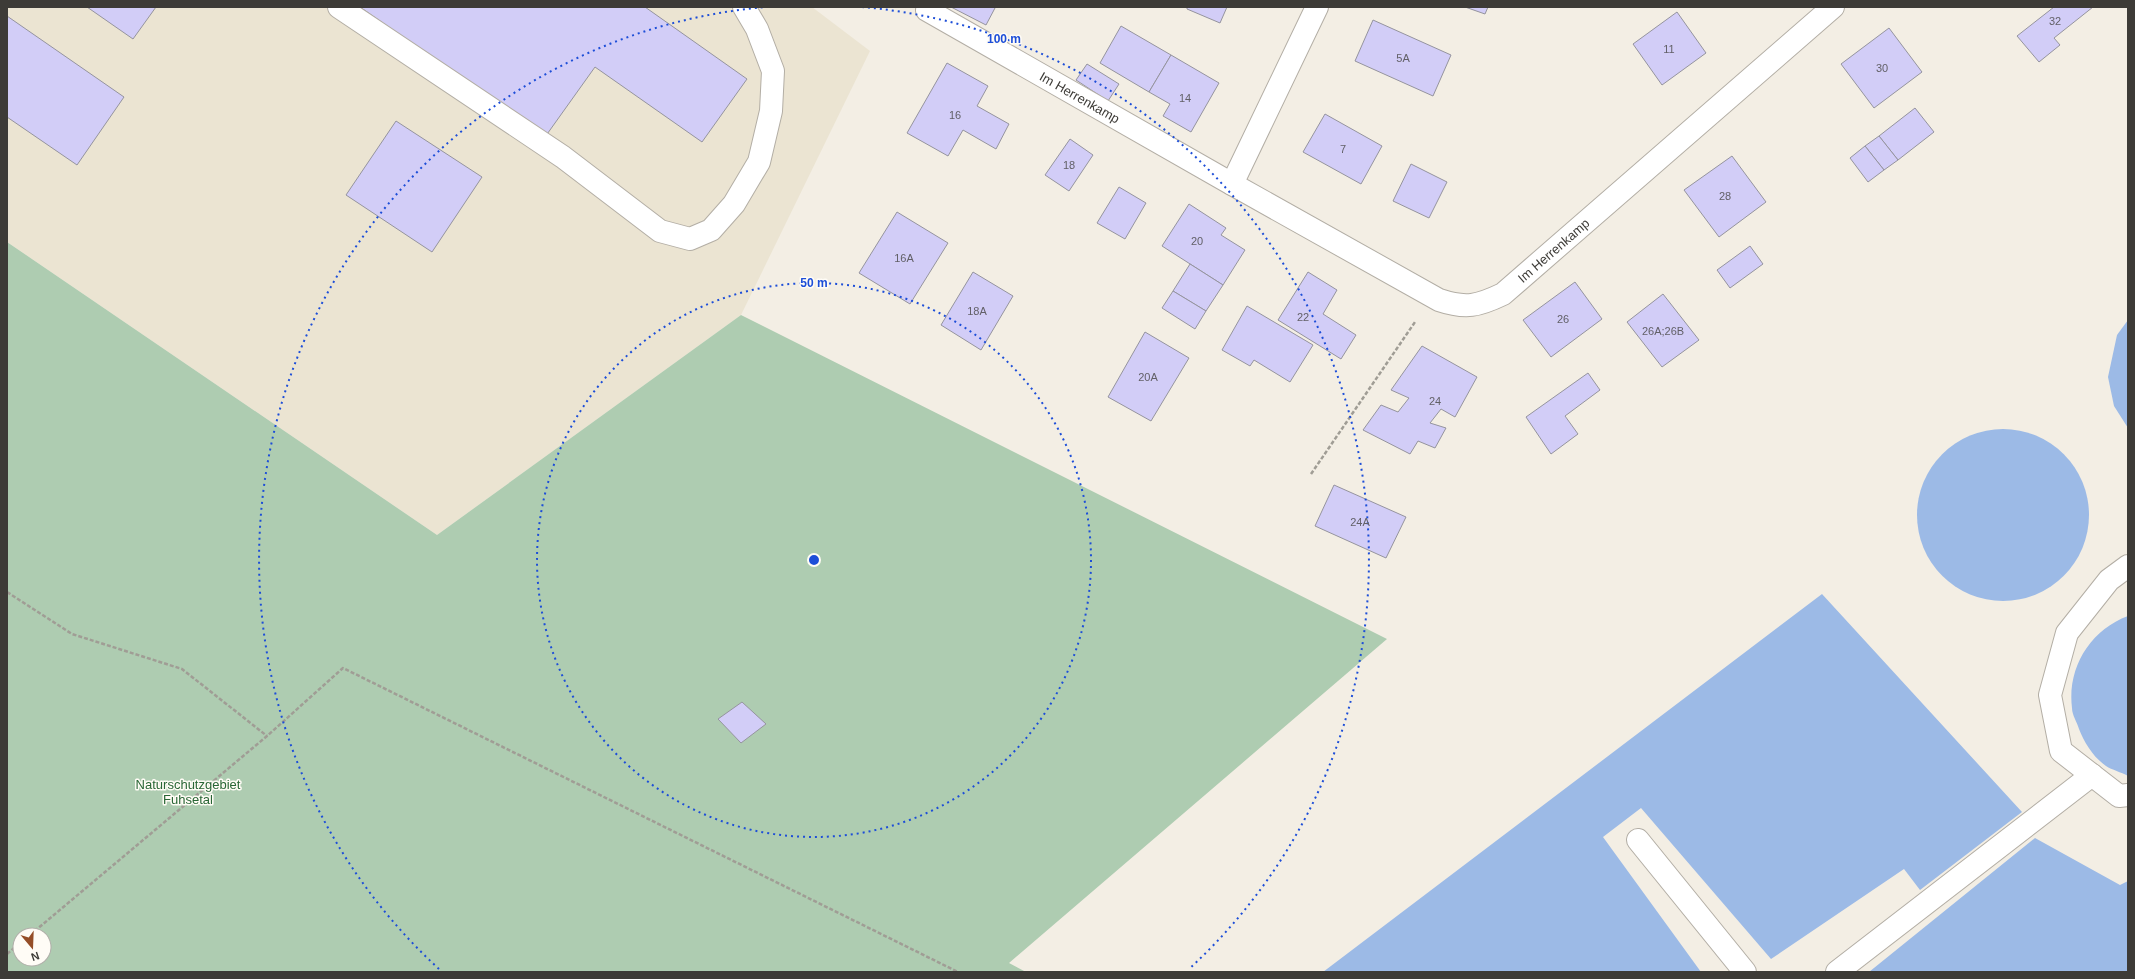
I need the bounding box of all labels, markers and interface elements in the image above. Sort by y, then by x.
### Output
house number: 32 [2049,15,2061,27]
text: 100 m [987,32,1021,46]
house number: 11 [1663,43,1675,55]
house number: 5A [1396,52,1410,64]
house number: 30 [1876,62,1888,74]
street label: Im Herrenkamp [1037,69,1122,126]
house number: 14 [1179,92,1191,104]
house number: 16 [949,109,961,121]
house number: 7 [1340,143,1346,155]
house number: 18 [1063,159,1075,171]
house number: 28 [1719,190,1731,202]
street label: Im Herrenkamp [1515,215,1592,286]
house number: 20 [1191,235,1203,247]
house number: 16A [894,252,914,264]
text: 50 m [800,276,828,290]
house number: 18A [967,305,987,317]
house number: 22 [1297,311,1309,323]
house number: 26 [1557,313,1569,325]
house number: 26A;26B [1642,325,1684,337]
house number: 20A [1138,371,1158,383]
house number: 24 [1429,395,1441,407]
house number: 24A [1350,516,1370,528]
centre of rings [807,553,821,567]
park label: Naturschutzgebiet Fuhsetal [136,777,241,807]
north arrow [12,927,52,967]
text: N [29,949,41,963]

